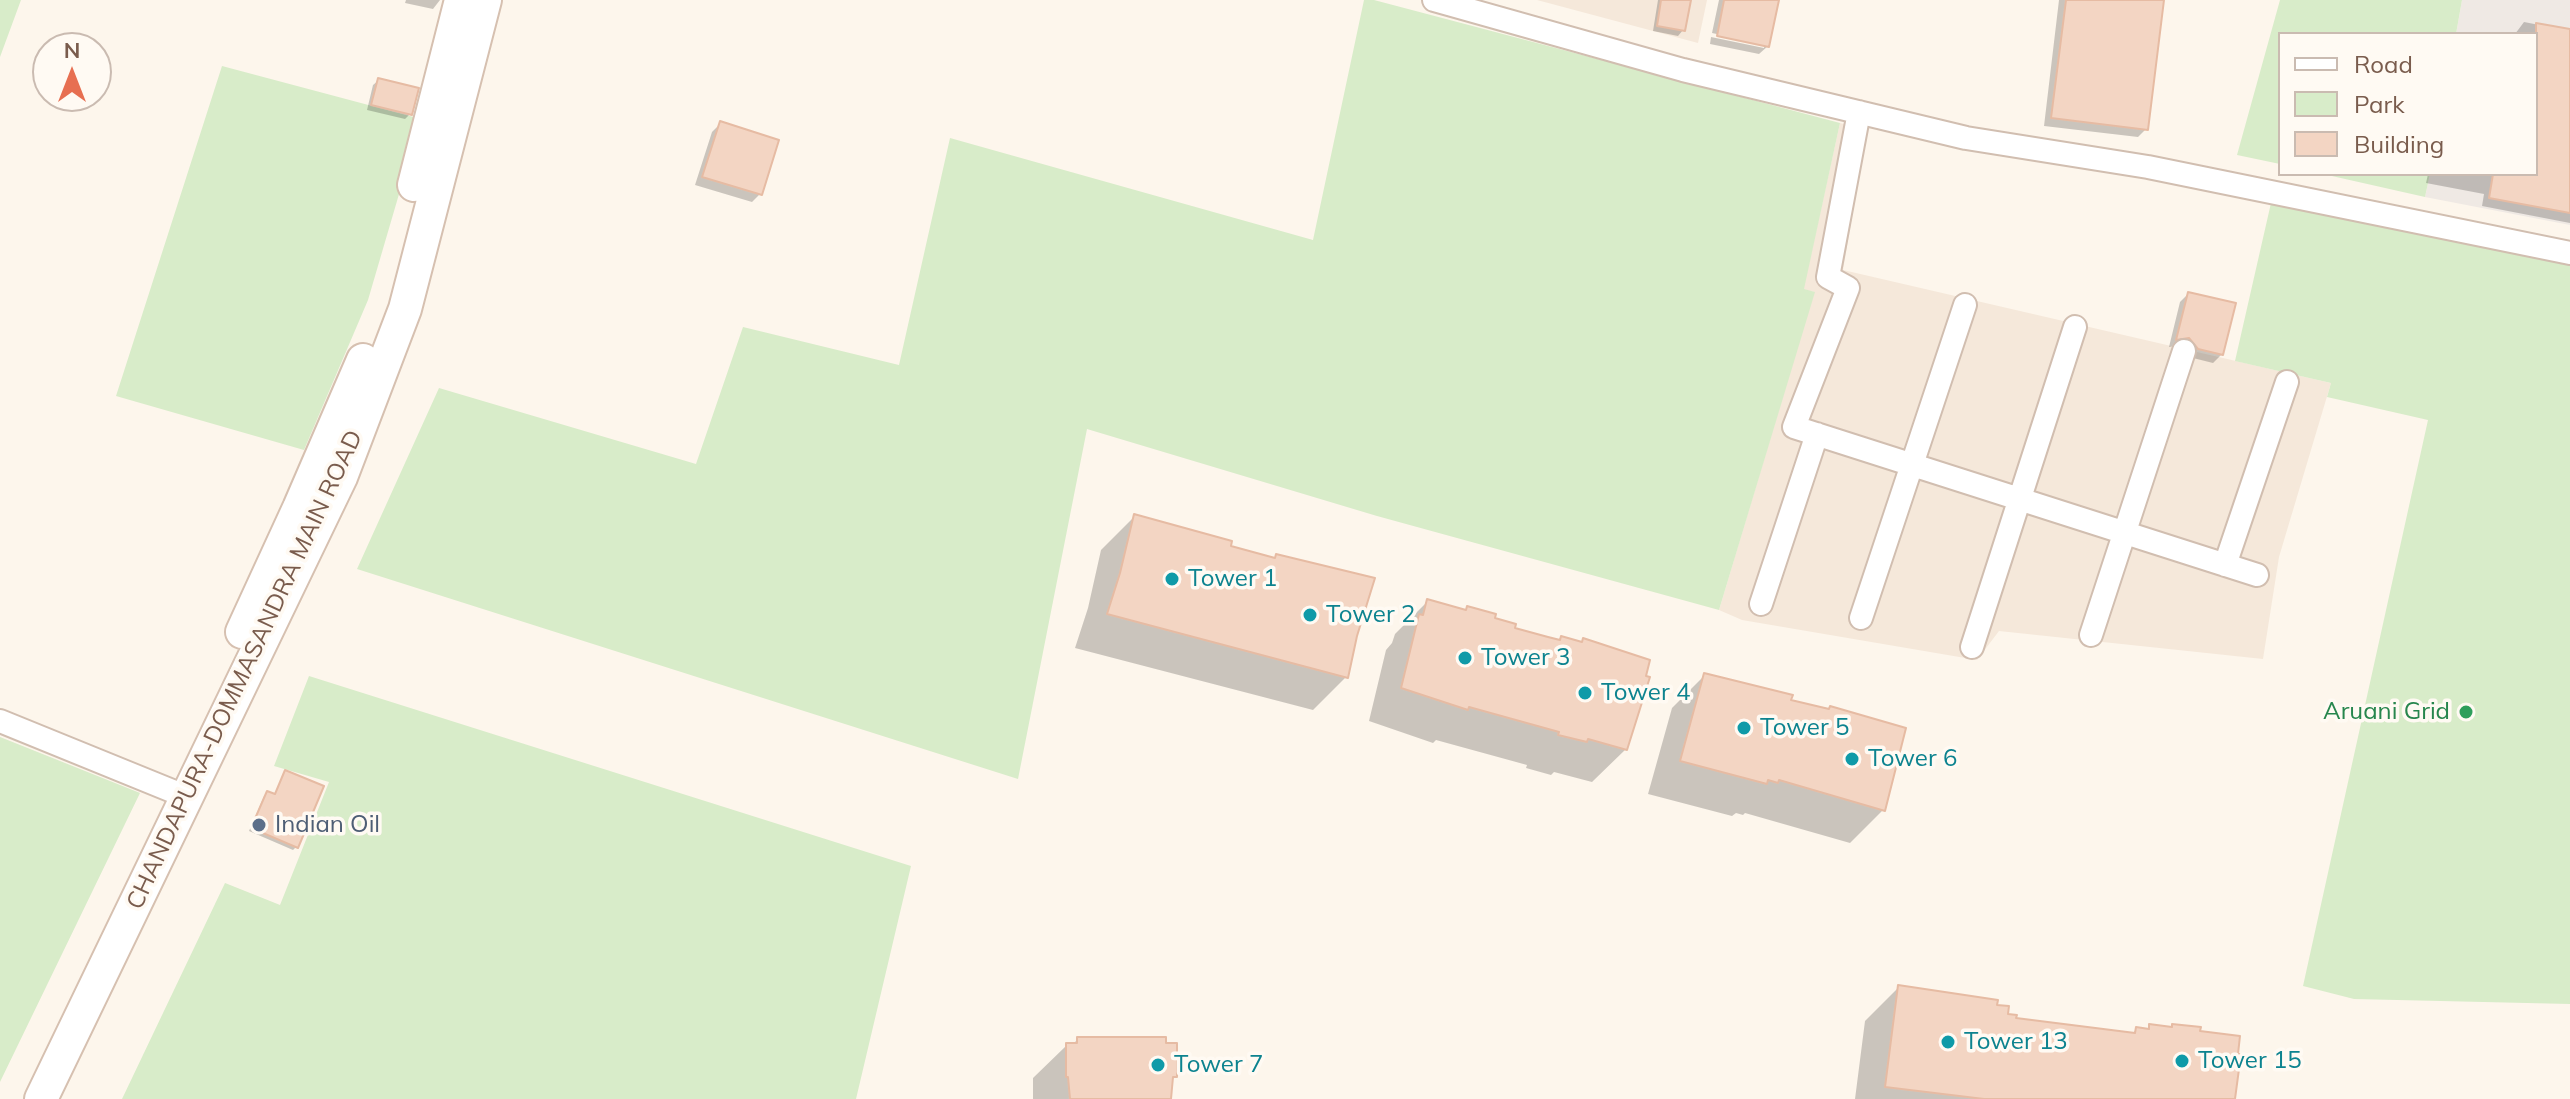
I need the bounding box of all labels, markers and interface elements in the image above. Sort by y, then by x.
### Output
north arrow [32,32,112,112]
legend [2278,32,2538,176]
text: N [64,36,80,64]
text: Road [2354,49,2413,79]
text: Park [2354,89,2405,119]
text: Building [2354,129,2444,159]
street label: CHANDAPURA-DOMMASANDRA MAIN ROAD [121,426,369,914]
place label: Tower 1 [1188,565,1277,593]
marker: Tower 1 [1163,570,1181,588]
place label: Tower 2 [1326,601,1415,629]
marker: Tower 2 [1301,606,1319,624]
place label: Tower 3 [1481,644,1570,672]
marker: Tower 3 [1456,649,1474,667]
place label: Tower 4 [1601,679,1690,707]
marker: Tower 4 [1576,684,1594,702]
place label: Aruani Grid [2323,698,2450,726]
marker: Aruani Grid [2457,703,2475,721]
place label: Tower 5 [1760,714,1849,742]
marker: Tower 5 [1735,719,1753,737]
place label: Tower 6 [1868,745,1957,773]
marker: Tower 6 [1843,750,1861,768]
place label: Indian Oil [275,811,380,839]
marker: Indian Oil [250,816,268,834]
place label: Tower 13 [1964,1028,2068,1056]
marker: Tower 13 [1939,1033,1957,1051]
place label: Tower 15 [2198,1047,2302,1075]
place label: Tower 7 [1174,1051,1263,1079]
marker: Tower 15 [2173,1052,2191,1070]
marker: Tower 7 [1149,1056,1167,1074]

